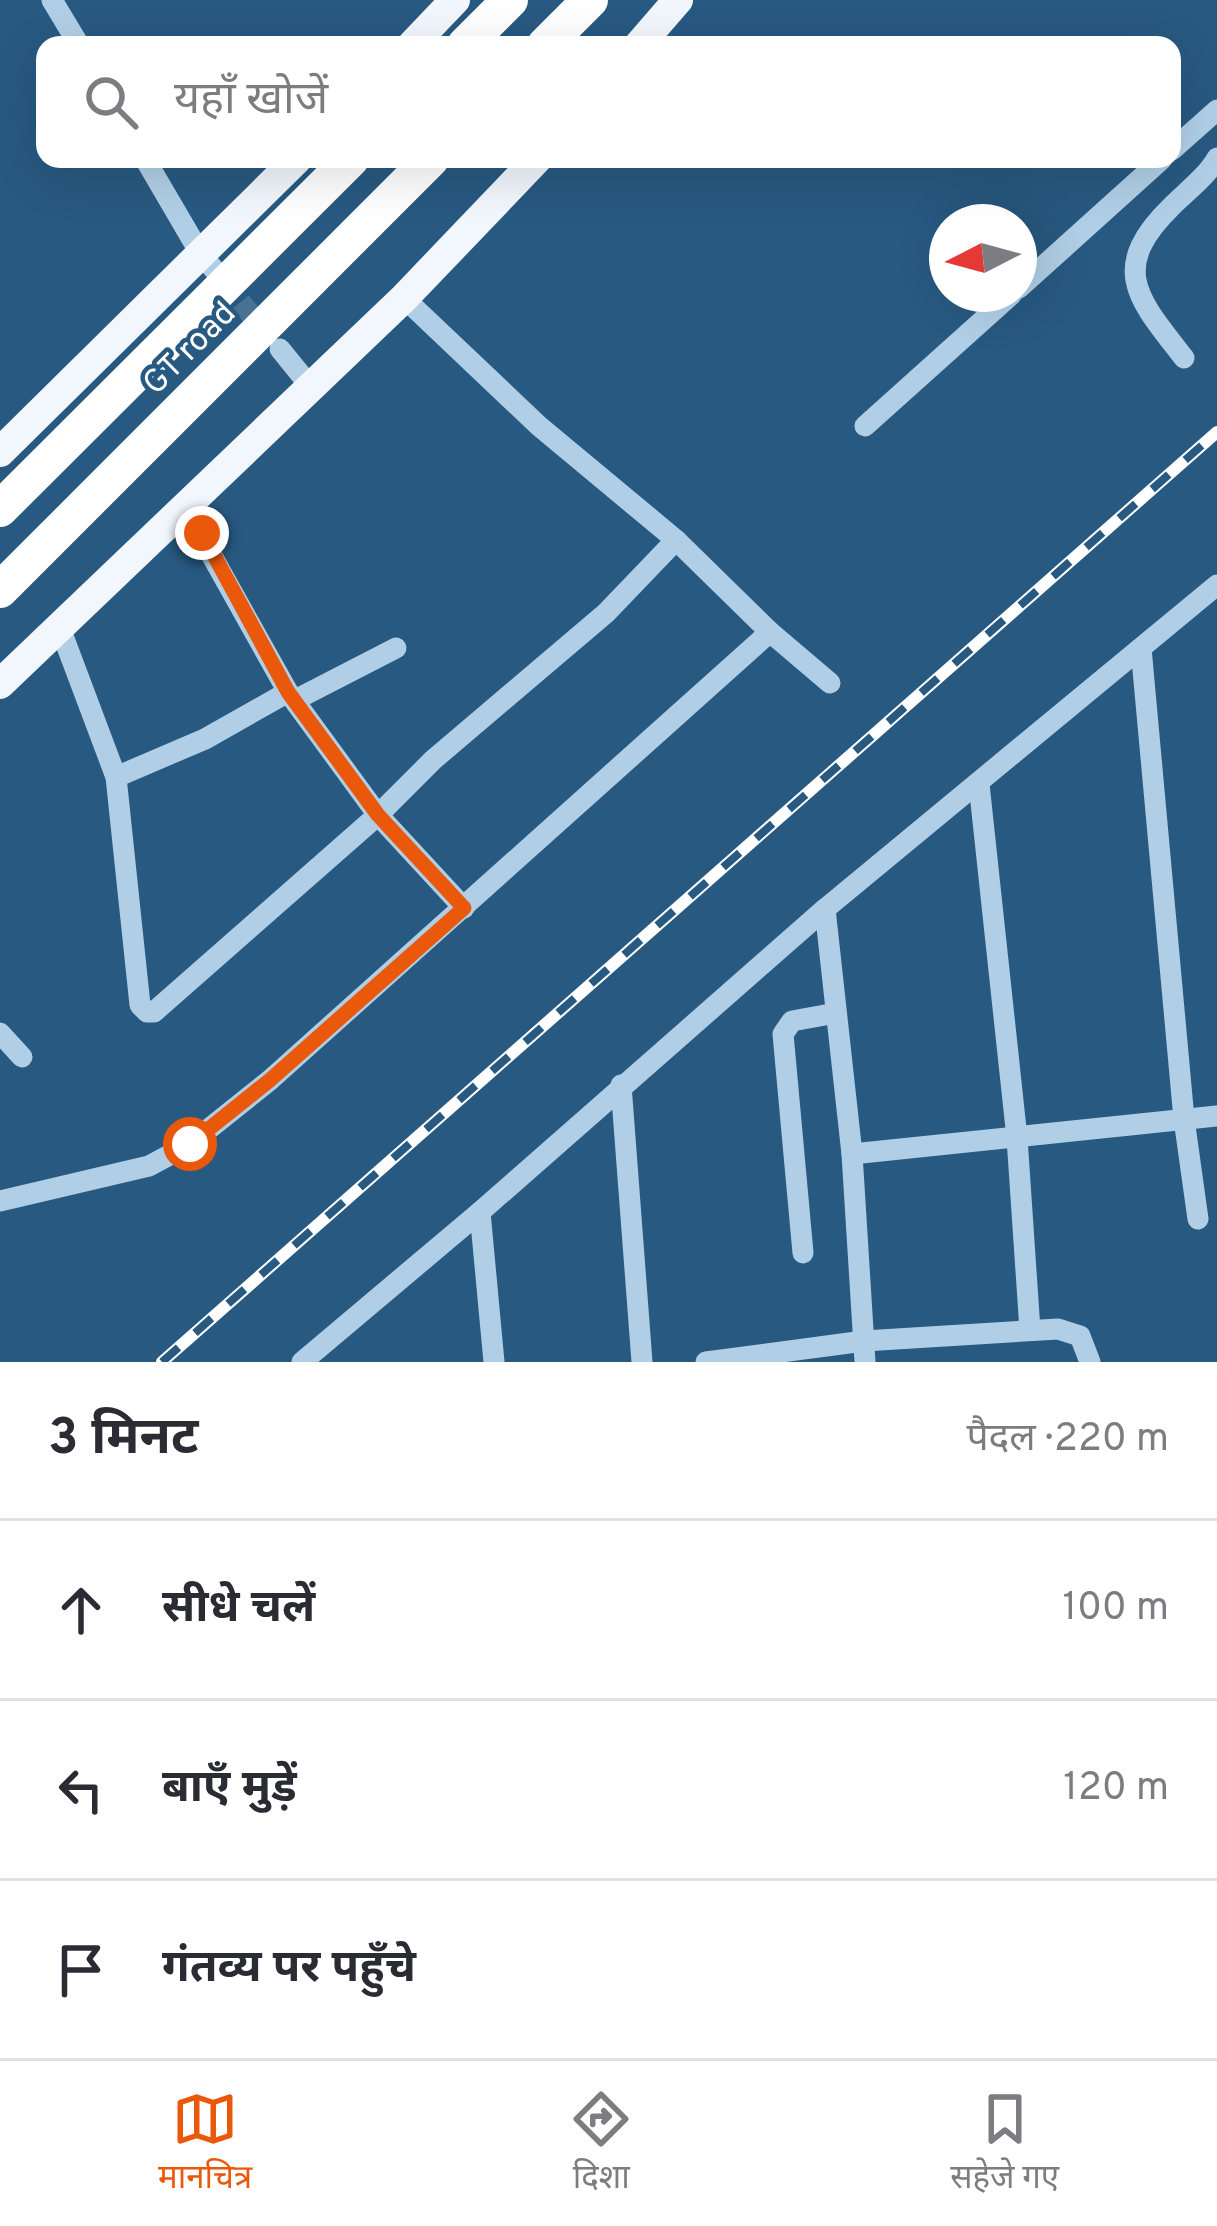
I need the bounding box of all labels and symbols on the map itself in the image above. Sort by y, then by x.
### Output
north arrow [929,204,1037,312]
street label: GT road [135,294,246,405]
route end [175,506,229,560]
route start [163,1117,217,1171]

